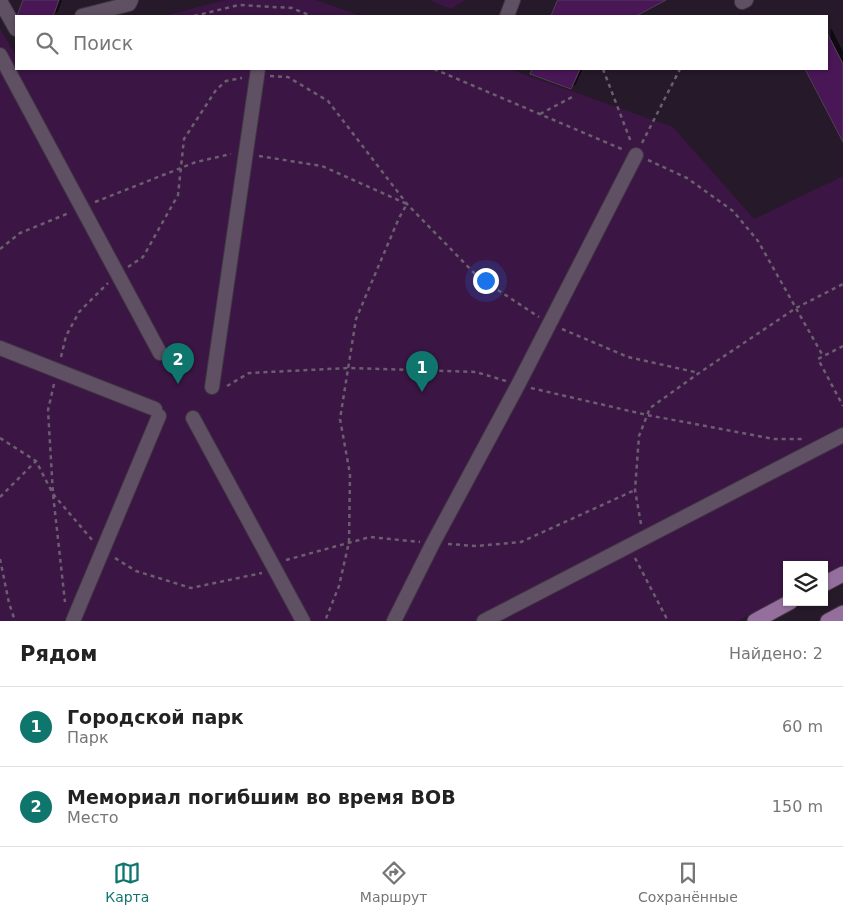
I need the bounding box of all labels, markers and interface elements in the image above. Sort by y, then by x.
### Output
search box [15,15,828,70]
icon: search [33,29,61,57]
text: Поиск [73,32,133,54]
your location [473,268,499,294]
pin: 2 [162,343,194,384]
pin: 1 [406,351,438,392]
map controls [783,561,828,606]
button: layers [783,561,828,606]
text: Рядом [20,642,97,666]
text: Найдено: 2 [729,644,823,663]
text: Городской парк [67,706,244,728]
text: 1 [30,717,42,736]
text: 60 m [782,717,823,736]
text: Парк [67,728,109,747]
text: Мемориал погибшим во время ВОВ [67,786,456,808]
text: 2 [30,797,42,816]
text: 150 m [772,797,823,816]
text: Место [67,808,119,827]
tab: Карта [105,859,149,905]
tab: Маршрут [360,859,427,905]
tab: Сохранённые [638,859,738,905]

